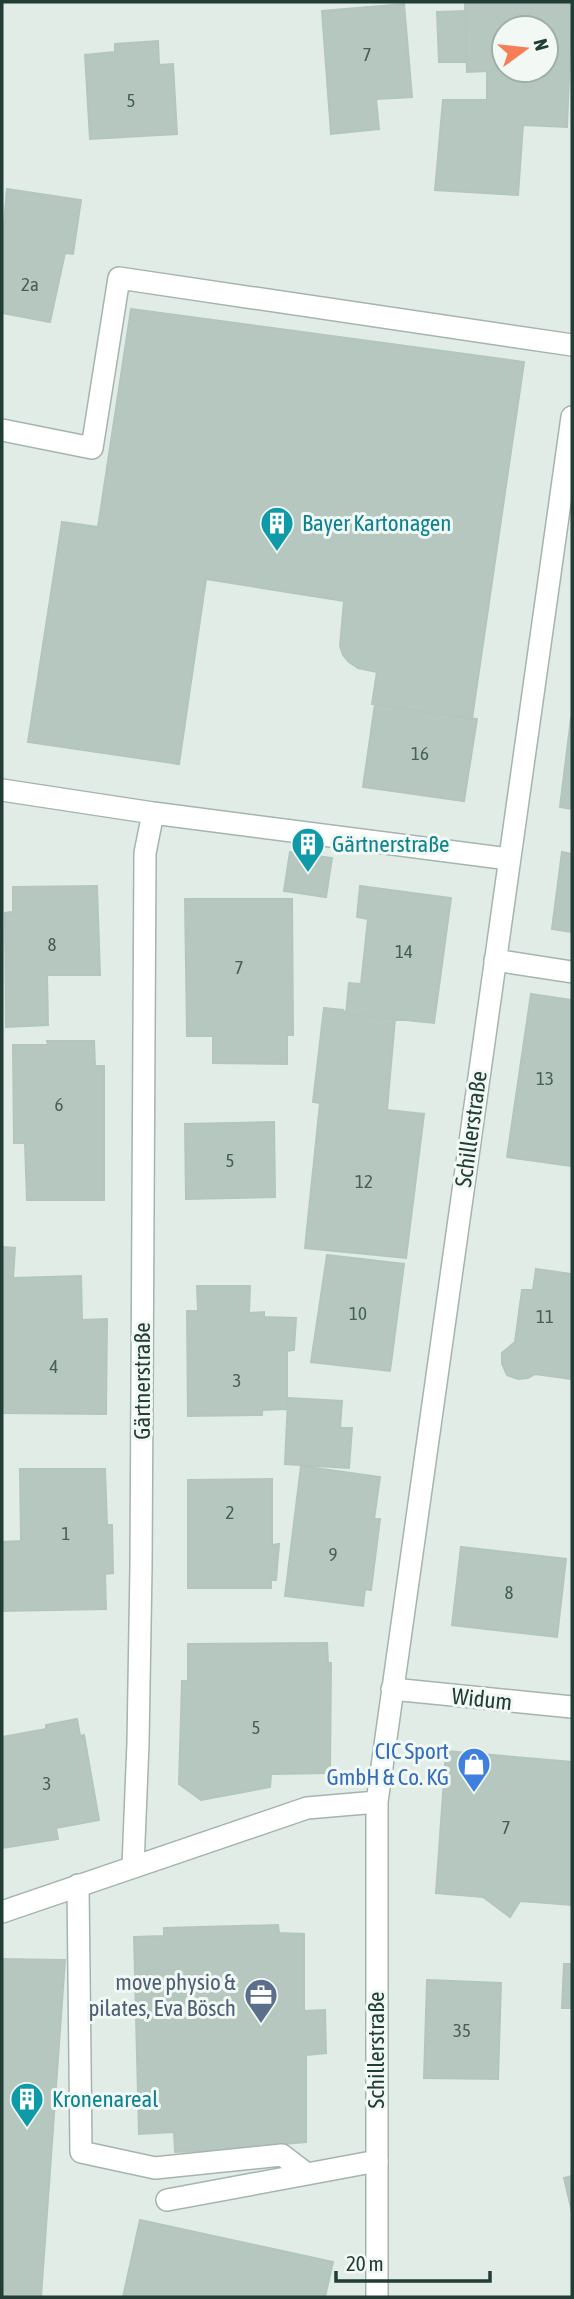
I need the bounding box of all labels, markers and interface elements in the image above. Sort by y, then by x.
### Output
north arrow [490,14,560,84]
text: N [529,36,553,53]
house number: 7 [363,43,371,65]
house number: 5 [127,89,135,111]
house number: 2a [21,273,39,295]
building icon: Bayer Kartonagen [258,504,296,553]
place label: Bayer Kartonagen [302,510,451,536]
house number: 16 [411,742,429,764]
building icon: Gärtnerstraße [289,825,327,874]
place label: Gärtnerstraße [332,831,449,857]
house number: 8 [48,933,57,955]
house number: 14 [395,940,413,962]
house number: 7 [235,956,243,978]
house number: 13 [536,1067,554,1089]
street label: Schillerstraße [450,1069,492,1189]
house number: 6 [55,1093,64,1115]
house number: 5 [226,1149,234,1171]
house number: 12 [355,1170,373,1192]
house number: 10 [349,1302,367,1324]
house number: 11 [536,1305,554,1327]
street label: Gärtnerstraße [129,1322,155,1440]
house number: 4 [50,1355,59,1377]
house number: 3 [233,1369,241,1391]
house number: 2 [226,1501,234,1523]
house number: 1 [62,1522,70,1544]
house number: 9 [329,1543,338,1565]
house number: 8 [505,1581,514,1603]
street label: Widum [451,1683,513,1715]
house number: 5 [252,1716,260,1738]
place label: CIC Sport GmbH & Co. KG [327,1738,449,1790]
shop icon: CIC Sport GmbH & Co. KG [455,1745,493,1794]
house number: 3 [43,1772,51,1794]
house number: 7 [502,1816,510,1838]
place label: move physio & pilates, Eva Bösch [88,1969,236,2021]
office icon: move physio & pilates, Eva Bösch [242,1976,280,2025]
street label: Schillerstraße [363,1992,389,2108]
house number: 35 [453,2019,471,2041]
building icon: Kronenareal [8,2080,46,2129]
place label: Kronenareal [52,2086,158,2112]
scale bar [336,2240,490,2284]
text: 20 m [346,2251,384,2275]

